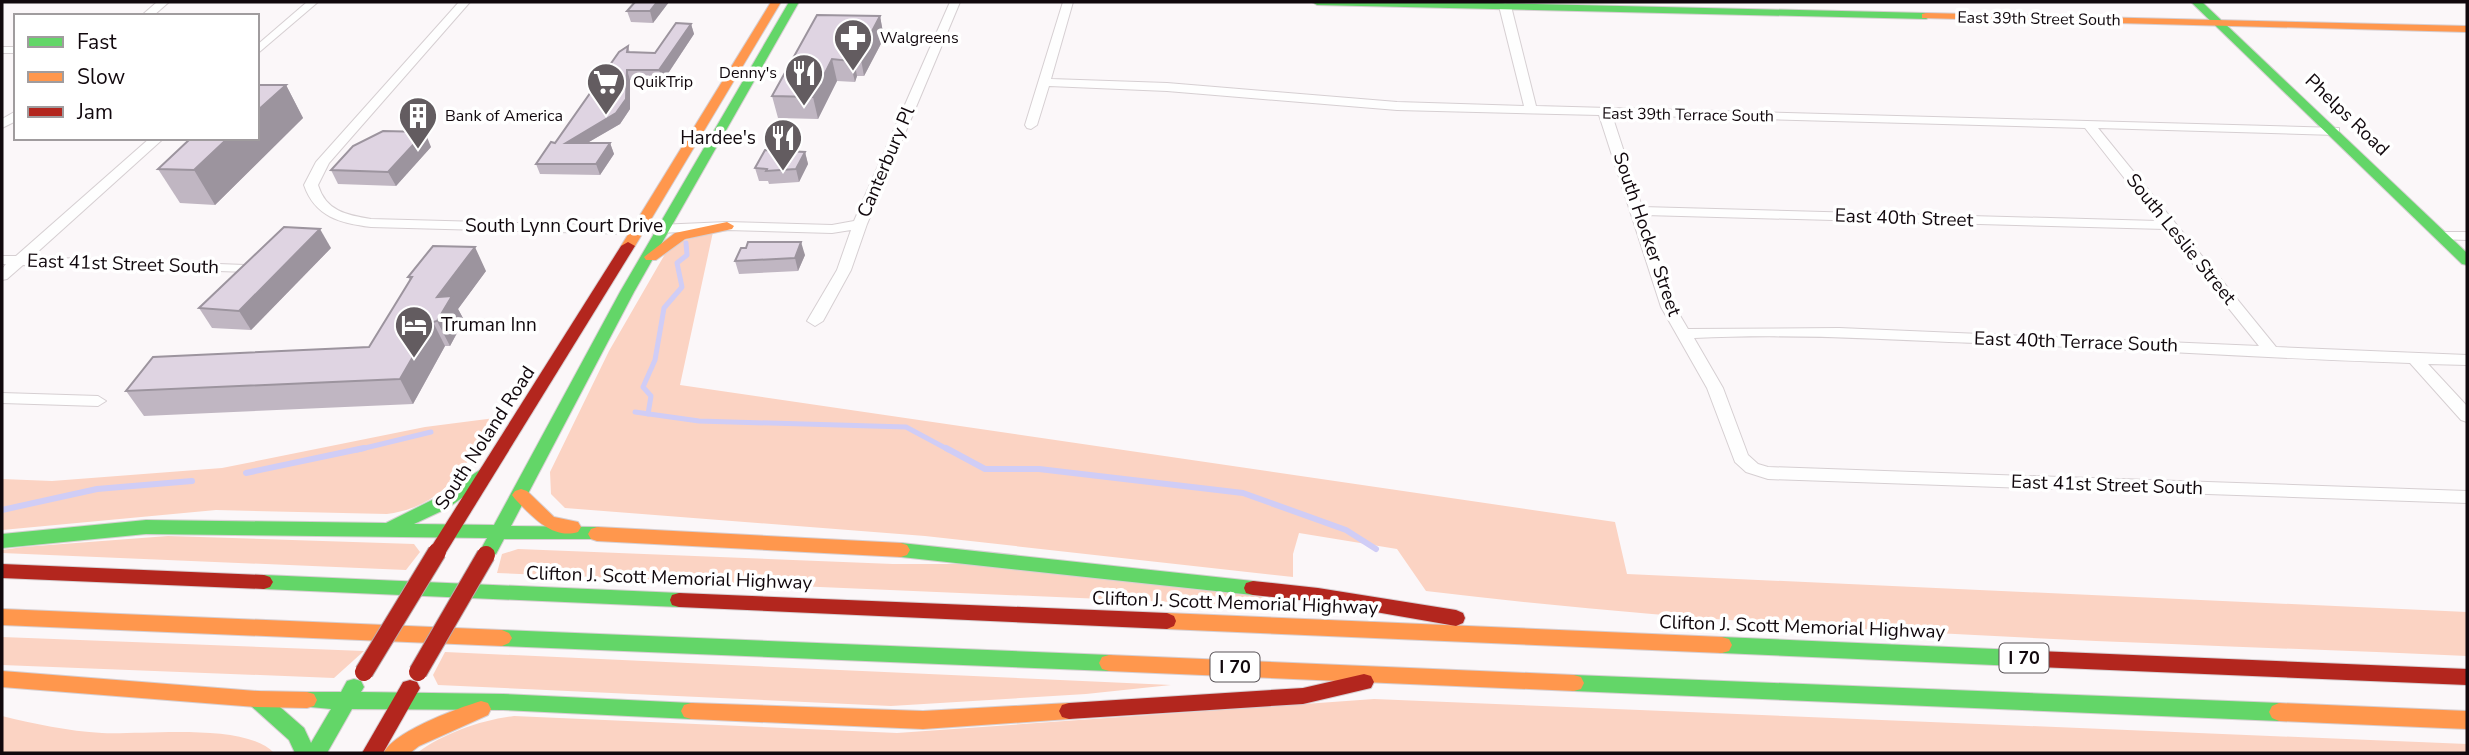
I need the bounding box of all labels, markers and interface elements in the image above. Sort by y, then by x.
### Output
street label: East 39th Street South [1957,7,2121,31]
legend [14,14,259,140]
pharmacy icon: Walgreens [832,17,874,72]
place label: Walgreens [880,27,959,49]
text: Fast [77,28,117,56]
restaurant icon: Denny's [783,52,825,107]
supermarket icon: QuikTrip [585,61,627,116]
place label: Denny's [719,62,777,84]
text: Slow [77,63,126,91]
street label: Phelps Road [2299,68,2395,162]
place label: QuikTrip [633,71,693,93]
building icon: Bank of America [397,95,439,150]
text: Jam [76,98,113,126]
street label: Canterbury Pl [851,102,921,221]
street label: East 39th Terrace South [1602,103,1774,127]
place label: Bank of America [445,105,563,127]
restaurant icon: Hardee's [762,117,804,172]
place label: Hardee's [680,125,756,151]
street label: South Hocker Street [1607,148,1687,320]
street label: South Leslie Street [2120,168,2242,310]
street label: East 40th Street [1834,203,1974,233]
street label: South Lynn Court Drive [465,213,663,239]
street label: East 41st Street South [27,248,219,280]
hotel icon: Truman Inn [393,304,435,359]
place label: Truman Inn [441,312,537,338]
street label: East 40th Terrace South [1973,325,2179,359]
street label: South Noland Road [429,361,541,515]
street label: East 41st Street South [2011,469,2203,501]
street label: Clifton J. Scott Memorial Highway [525,560,813,596]
street label: Clifton J. Scott Memorial Highway [1091,585,1379,621]
street label: Clifton J. Scott Memorial Highway [1658,609,1946,645]
road number: I 70 [2000,644,2048,672]
road number: I 70 [1210,652,1260,682]

